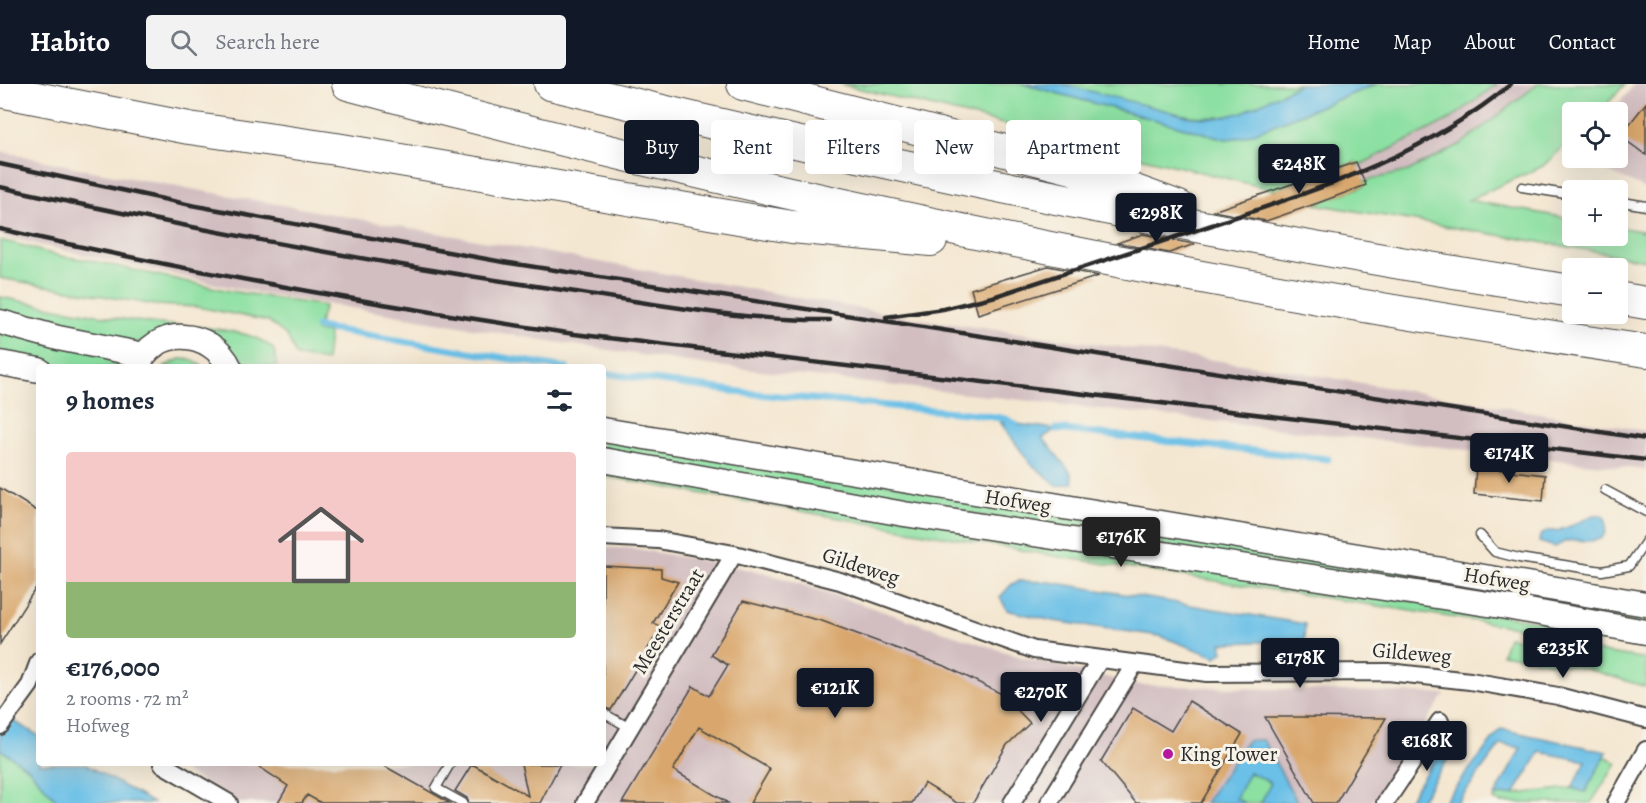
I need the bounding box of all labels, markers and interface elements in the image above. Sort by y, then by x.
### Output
search box [146,15,566,69]
text: Habito [30,23,110,61]
icon: search [167,26,200,59]
text: Search here [215,27,320,57]
text: Home [1307,28,1360,56]
text: Map [1393,28,1431,56]
text: About [1464,28,1516,56]
text: Contact [1549,28,1616,56]
map controls [1562,102,1628,324]
button: locate [1562,102,1628,168]
chip: Buy [624,120,699,174]
chip: Rent [711,120,793,174]
chip: Filters [805,120,902,174]
chip: New [914,120,994,174]
chip: Apartment [1006,120,1141,174]
pin: €248K [1257,144,1341,195]
text: €248K [1272,150,1326,177]
button: + [1562,180,1628,246]
pin: €298K [1114,193,1198,244]
text: €298K [1129,199,1183,226]
button: − [1562,258,1628,324]
text: 9 homes [66,383,155,418]
icon: filters [543,384,576,417]
pin: €174K [1467,433,1551,484]
text: €174K [1484,439,1534,466]
street label: Hofweg [983,482,1054,520]
icon: home [267,491,375,599]
pin: €176K [1079,517,1163,568]
text: €176K [1096,523,1146,550]
street label: Gildeweg [819,540,904,592]
street label: Hofweg [1462,560,1533,598]
street label: Meesterstraat [625,563,711,679]
pin: €235K [1521,628,1605,679]
text: €235K [1537,634,1589,661]
street label: Gildeweg [1371,636,1453,670]
pin: €178K [1258,638,1342,689]
text: €178K [1275,644,1325,671]
text: €176,000 [66,650,160,685]
pin: €121K [793,668,877,719]
pin: €270K [999,672,1083,723]
text: €121K [811,674,859,701]
text: €270K [1015,678,1067,705]
text: 2 rooms · 72 m² [66,685,188,712]
text: Hofweg [66,712,130,739]
pin: €168K [1385,721,1469,772]
text: €168K [1402,727,1452,754]
place label: King Tower [1180,740,1278,768]
marker: King Tower [1161,747,1175,761]

